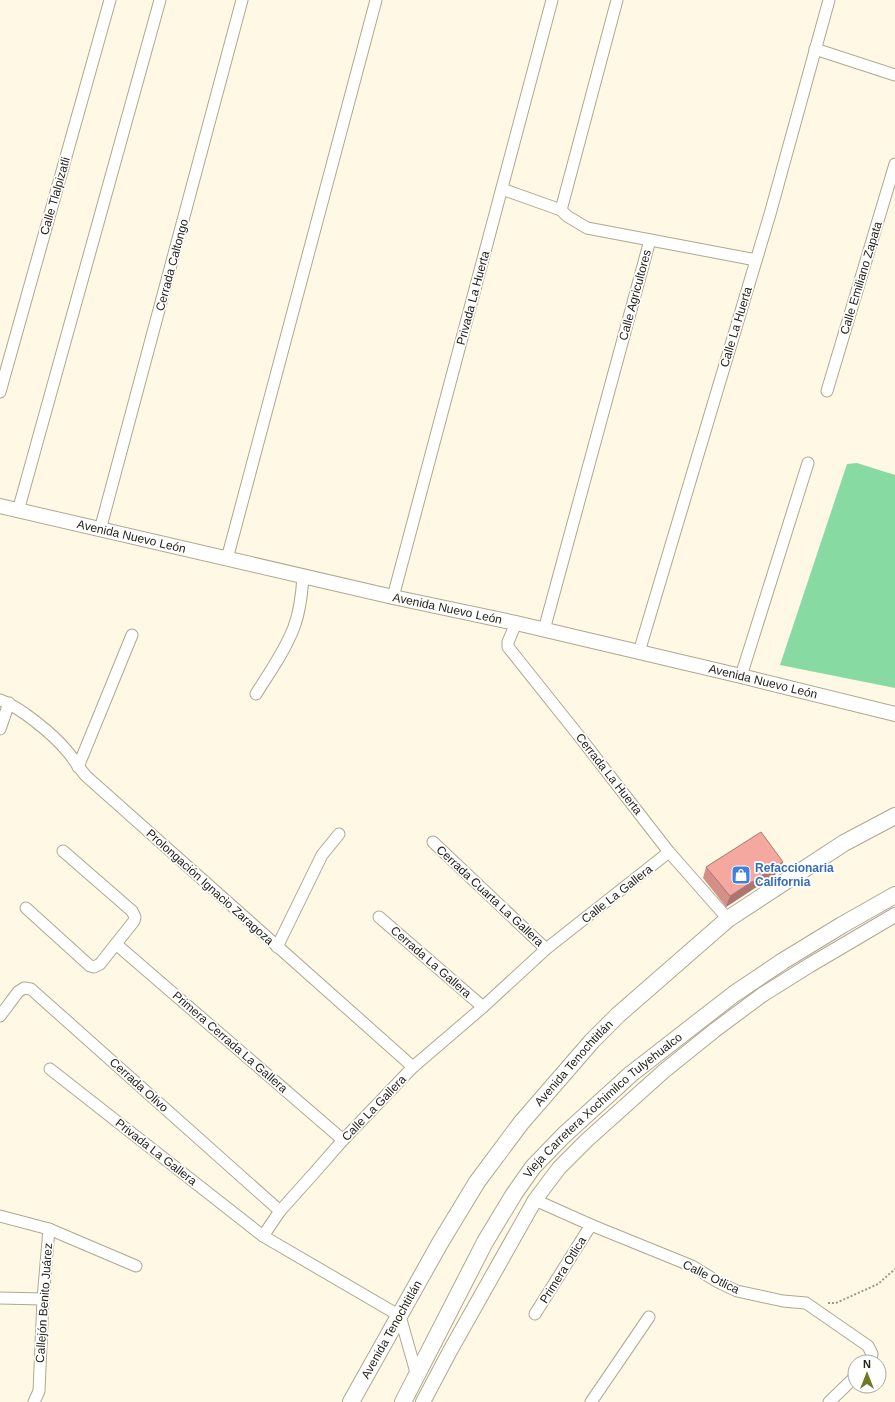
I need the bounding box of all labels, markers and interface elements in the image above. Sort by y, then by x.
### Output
street label: Calle Tlalpizatli [37,155,73,237]
street label: Cerrada Caltongo [153,217,191,313]
street label: Calle Emiliano Zapata [837,220,885,336]
street label: Calle Agricultores [616,248,654,342]
street label: Privada La Huerta [454,249,492,347]
street label: Calle La Huerta [717,285,755,369]
street label: Avenida Nuevo León [76,517,187,556]
street label: Avenida Nuevo León [391,590,503,627]
street label: Avenida Nuevo León [707,662,819,702]
street label: Cerrada La Huerta [573,731,645,818]
street label: Prolongación Ignacio Zaragoza [144,826,277,948]
street label: Cerrada Cuarta La Gallera [434,843,547,950]
place label: Refaccionaria California [755,861,834,889]
street label: Calle La Gallera [579,862,655,926]
shop icon: Refaccionaria California [730,864,752,886]
street label: Cerrada La Gallera [388,923,474,1001]
street label: Primera Cerrada La Gallera [170,988,290,1096]
street label: Avenida Tenochtitlán [532,1017,616,1109]
street label: Vieja Carretera Xochimilco Tulyehualco [521,1030,685,1181]
street label: Cerrada Olivo [107,1055,171,1115]
street label: Calle La Gallera [339,1072,409,1144]
street label: Privada La Gallera [113,1116,200,1188]
street label: Primera Otlica [537,1234,589,1306]
street label: Callejón Benito Juárez [33,1243,55,1363]
street label: Calle Otlica [680,1257,742,1297]
street label: Avenida Tenochtitlán [358,1278,425,1381]
north arrow [847,1354,887,1394]
text: N [863,1358,871,1370]

